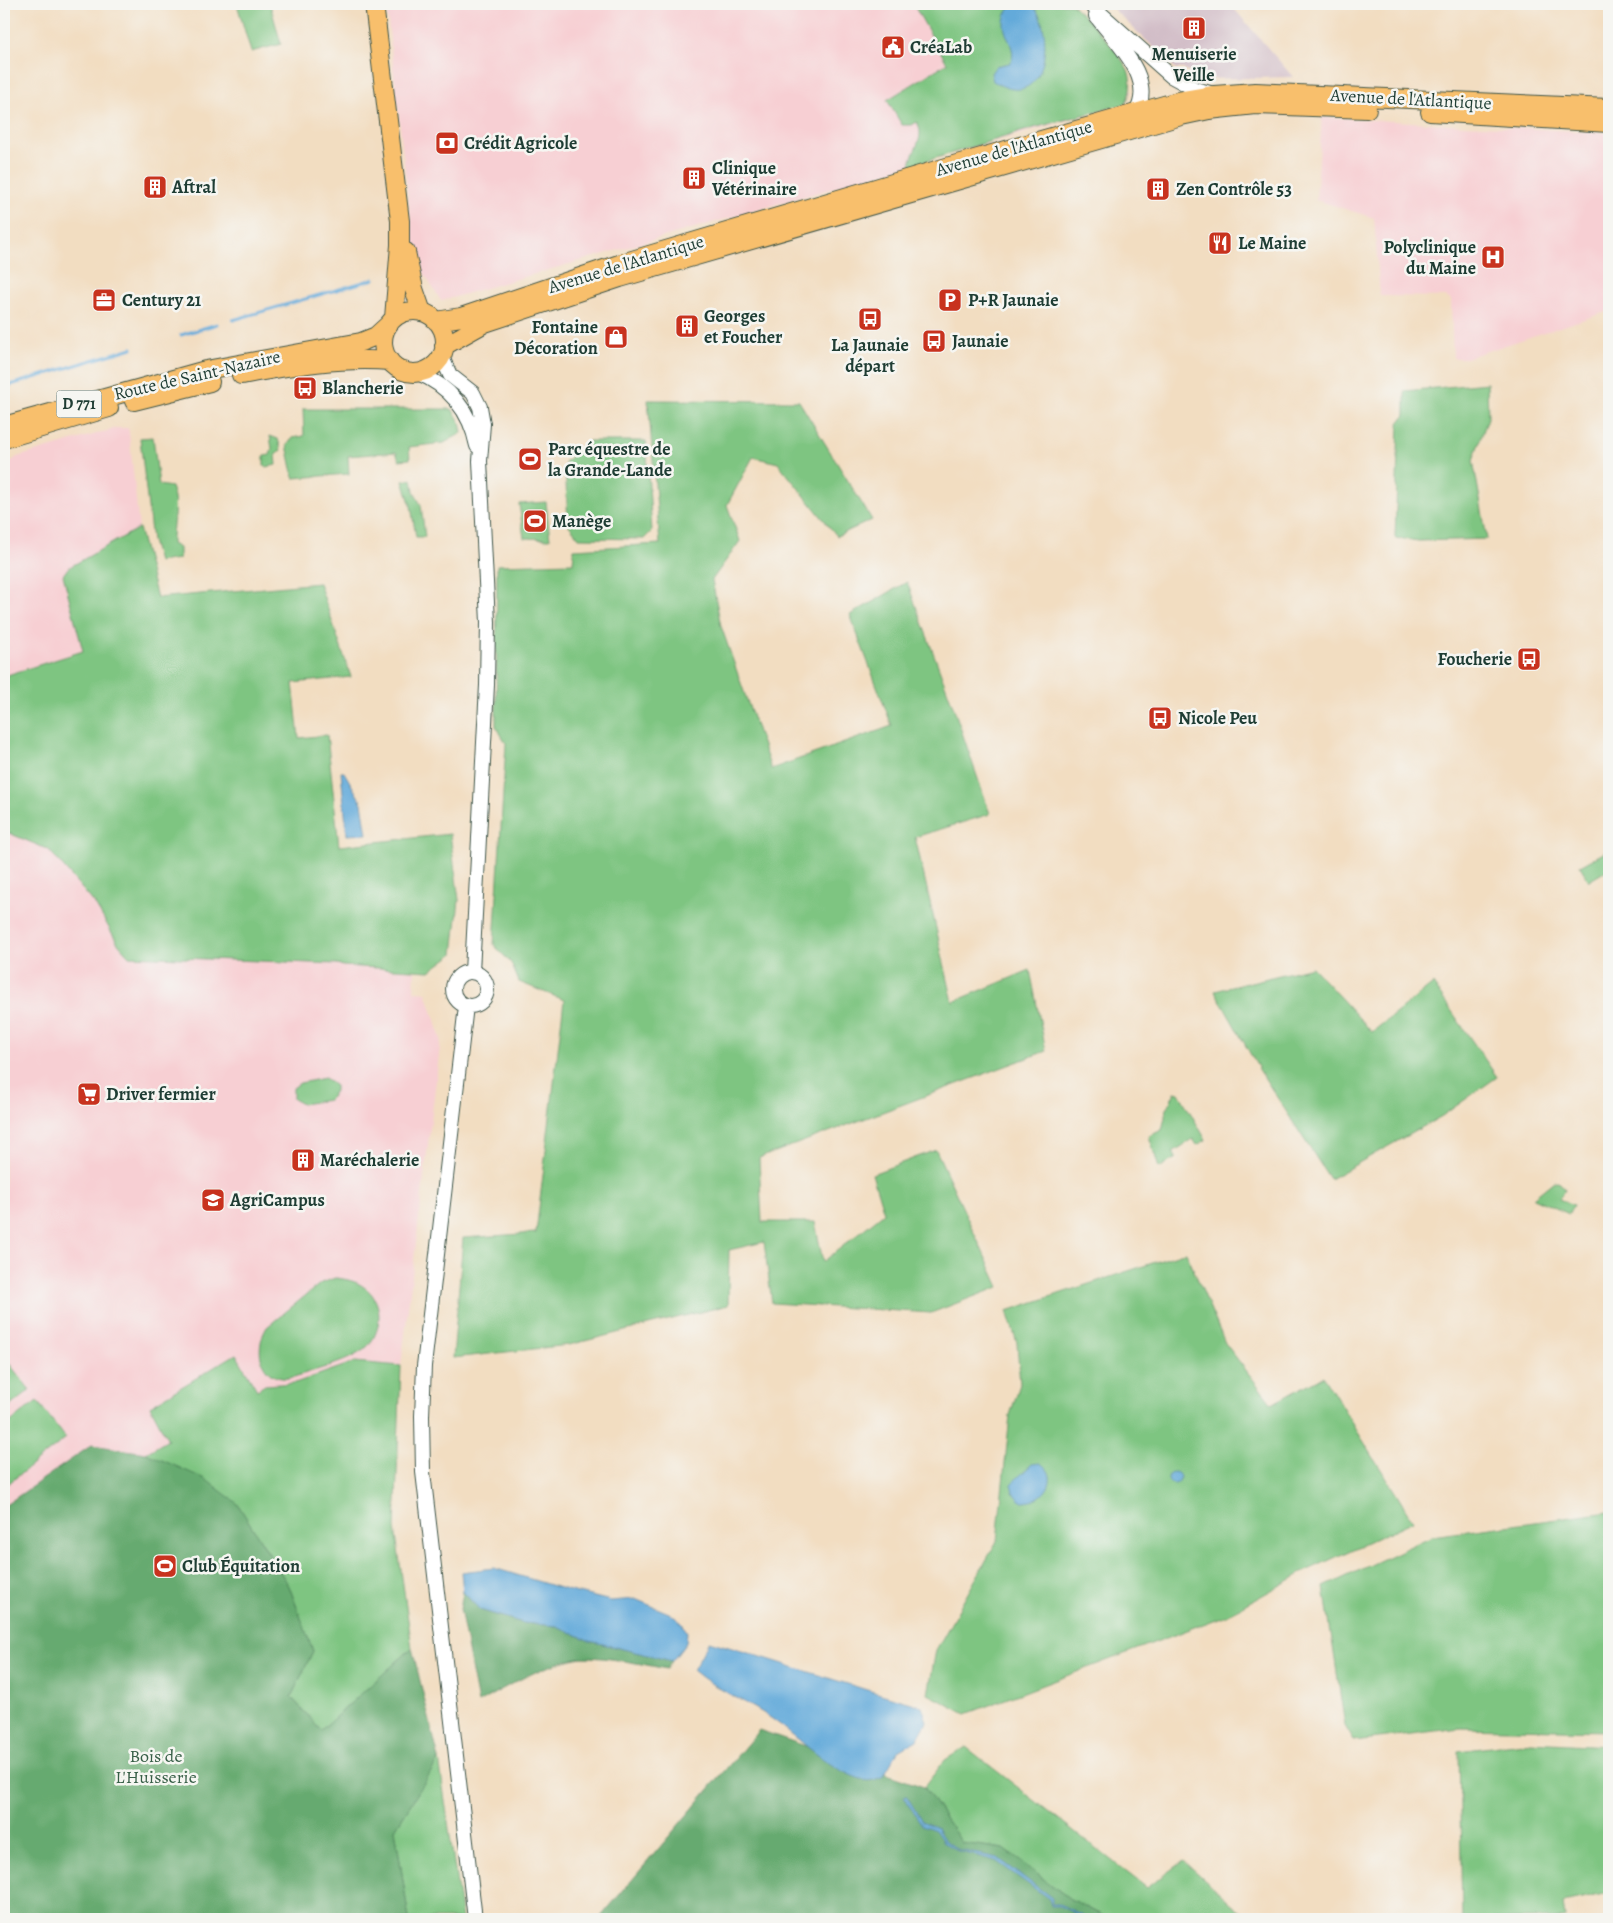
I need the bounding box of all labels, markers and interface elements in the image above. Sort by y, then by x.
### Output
building icon: Menuiserie Veille [1181,15,1207,41]
public building icon: CréaLab [880,34,906,60]
place label: CréaLab [910,35,972,59]
place label: Menuiserie Veille [1151,42,1237,87]
street label: Avenue de l'Atlantique [1329,83,1492,115]
street label: Avenue de l'Atlantique [932,114,1095,182]
bank icon: Crédit Agricole [434,130,460,156]
place label: Crédit Agricole [464,131,577,155]
place label: Clinique Vétérinaire [711,156,797,201]
building icon: Clinique Vétérinaire [681,165,707,191]
building icon: Aftral [142,174,168,200]
place label: Aftral [171,175,216,199]
building icon: Zen Contrôle 53 [1145,176,1171,202]
place label: Zen Contrôle 53 [1176,177,1292,201]
street label: Avenue de l'Atlantique [544,229,707,299]
restaurant icon: Le Maine [1207,230,1233,256]
place label: Le Maine [1238,231,1306,255]
place label: Polyclinique du Maine [1384,235,1476,280]
hospital icon: Polyclinique du Maine [1480,244,1506,270]
office icon: Century 21 [91,287,117,313]
parking icon: P+R Jaunaie [937,287,963,313]
place label: Century 21 [122,288,202,312]
place label: P+R Jaunaie [968,288,1059,312]
place label: Georges et Foucher [704,304,783,349]
bus stop icon: La Jaunaie départ [857,306,883,332]
building icon: Georges et Foucher [674,313,700,339]
place label: Fontaine Décoration [514,315,598,360]
shop icon: Fontaine Décoration [603,324,629,350]
bus stop icon: Jaunaie [921,328,947,354]
place label: Jaunaie [952,329,1009,353]
place label: La Jaunaie départ [831,333,909,378]
street label: Route de Saint-Nazaire [111,344,283,406]
bus stop icon: Blancherie [292,375,318,401]
place label: Blancherie [322,376,404,400]
road number: D 771 [56,390,102,418]
place label: Parc équestre de la Grande-Lande [548,437,672,482]
sports icon: Parc équestre de la Grande-Lande [517,446,543,472]
sports icon: Manège [522,508,548,534]
place label: Manège [552,509,611,533]
bus stop icon: Foucherie [1516,646,1542,672]
place label: Foucherie [1437,647,1512,671]
bus stop icon: Nicole Peu [1147,705,1173,731]
place label: Nicole Peu [1178,706,1257,730]
supermarket icon: Driver fermier [76,1081,102,1107]
place label: Driver fermier [106,1082,216,1106]
building icon: Maréchalerie [290,1147,316,1173]
place label: Maréchalerie [320,1148,419,1172]
school or university icon: AgriCampus [200,1187,226,1213]
place label: AgriCampus [229,1188,325,1212]
sports icon: Club Équitation [152,1553,178,1579]
place label: Club Équitation [182,1554,300,1578]
park label: Bois de L'Huisserie [115,1744,197,1789]

